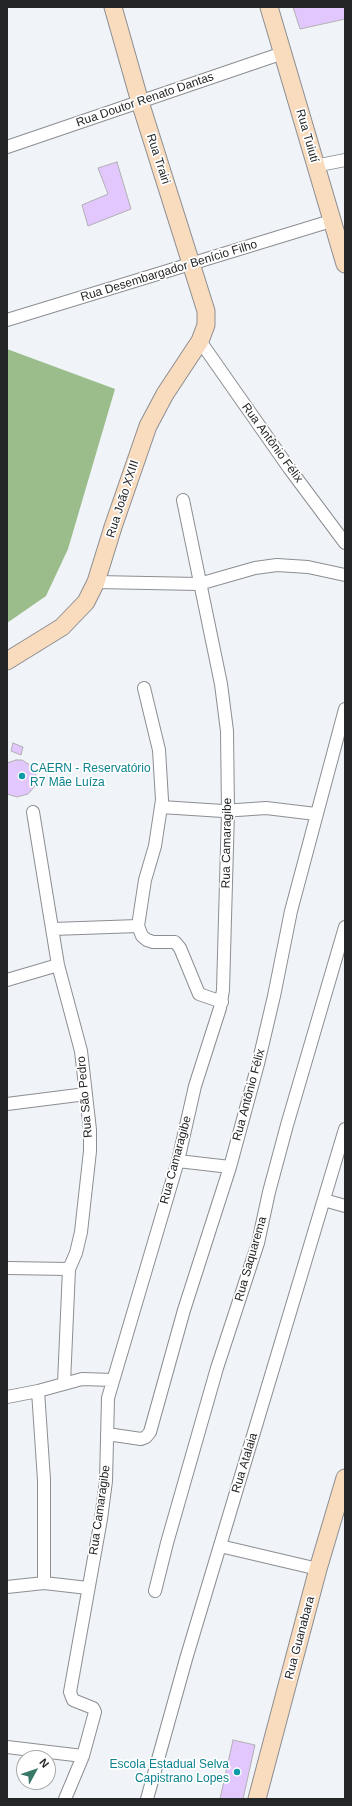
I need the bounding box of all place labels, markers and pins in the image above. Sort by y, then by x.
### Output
place label: CAERN - Reservatório R7 Mãe Luíza [30,762,151,790]
marker: CAERN - Reservatório R7 Mãe Luíza [17,771,27,781]
place label: Escola Estadual Selva Capistrano Lopes [110,1758,229,1786]
marker: Escola Estadual Selva Capistrano Lopes [232,1767,242,1777]

